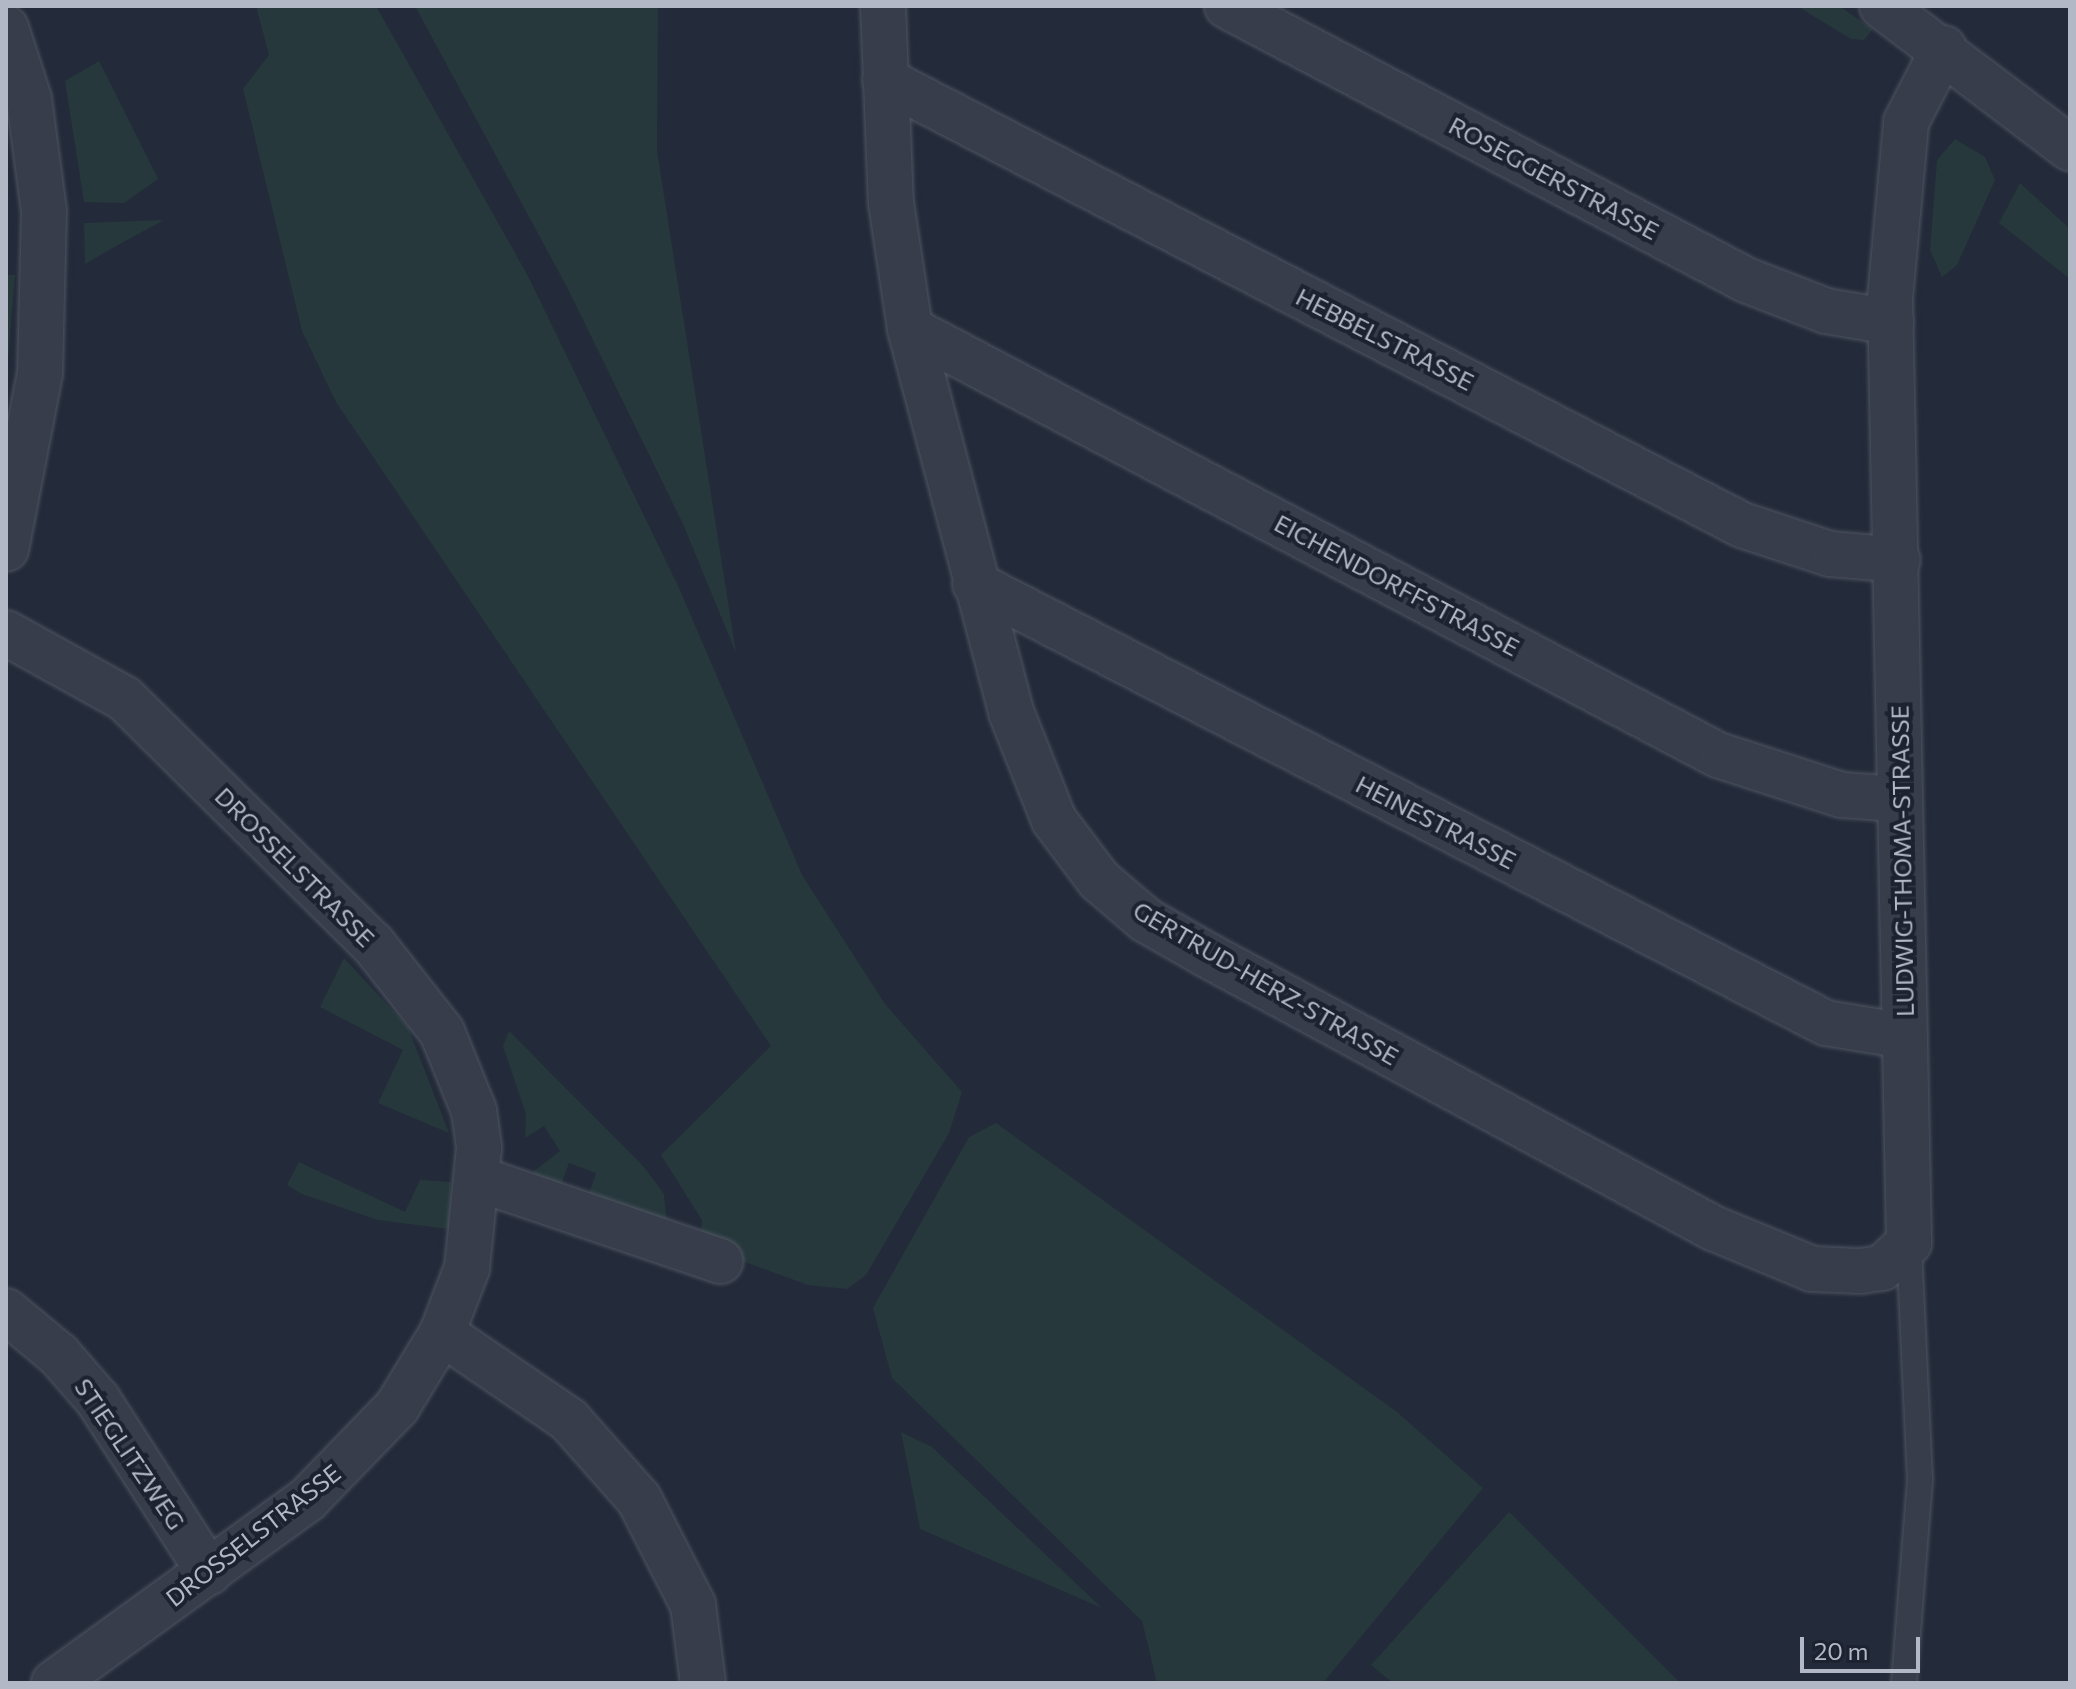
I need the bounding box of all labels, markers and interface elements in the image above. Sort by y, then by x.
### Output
street label: ROSEGGERSTRASSE [1444,111,1664,245]
street label: HEBBELSTRASSE [1291,282,1479,396]
street label: EICHENDORFFSTRASSE [1270,508,1524,662]
street label: LUDWIG-THOMA-STRASSE [1885,705,1919,1017]
street label: HEINESTRASSE [1351,769,1521,875]
street label: DROSSELSTRASSE [209,781,381,953]
street label: GERTRUD-HERZ-STRASSE [1128,895,1404,1071]
street label: STIEGLITZWEG [69,1373,191,1535]
street label: DROSSELSTRASSE [160,1458,346,1612]
scale bar [1804,1621,1924,1671]
text: 20 m [1814,1636,1868,1665]

